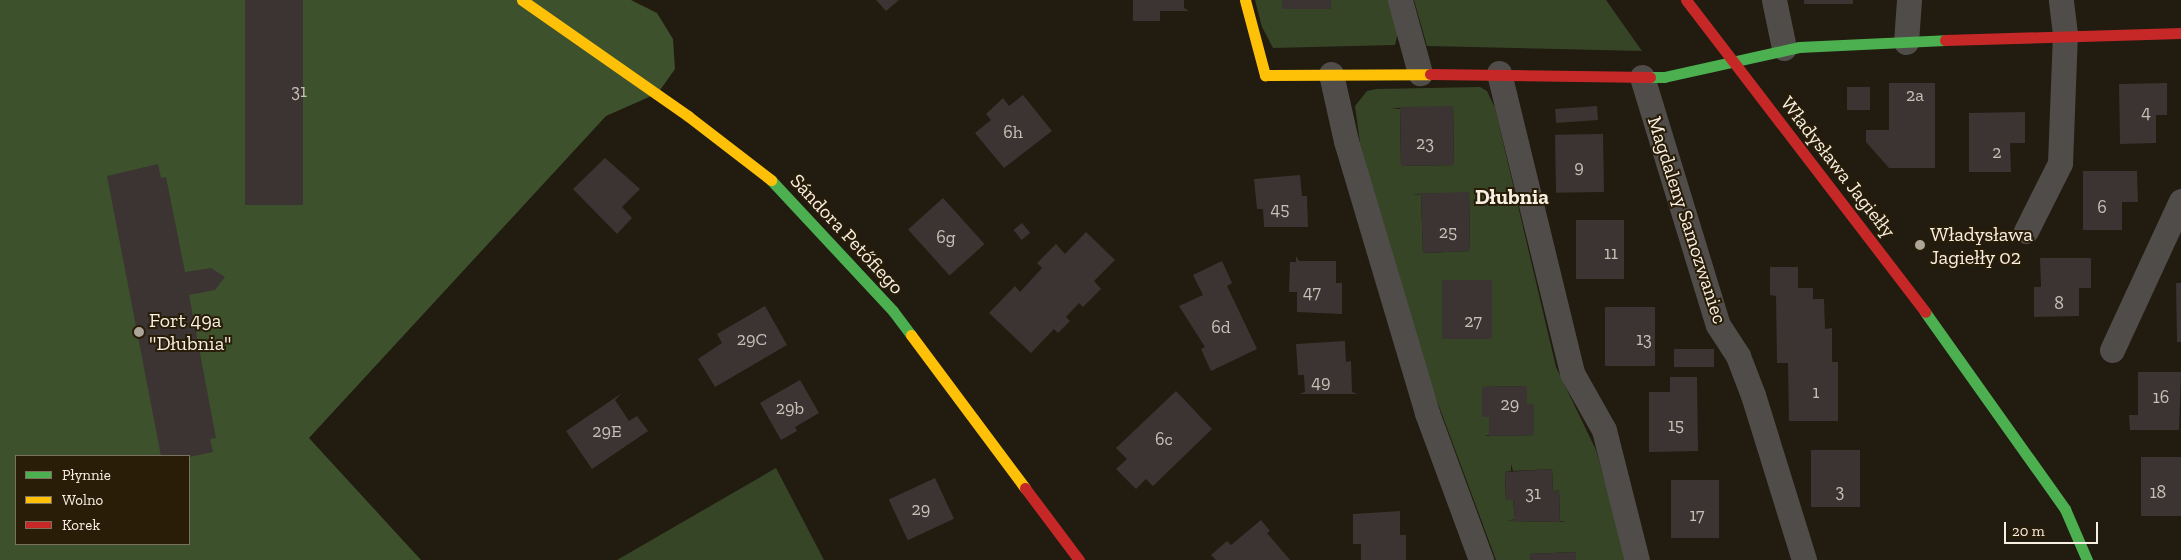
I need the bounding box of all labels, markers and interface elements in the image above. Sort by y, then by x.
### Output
house number: 31 [291,80,307,102]
house number: 2a [1906,84,1924,106]
street label: Władysława Jagiełły [1775,92,1901,242]
house number: 4 [2141,101,2151,123]
street label: Magdaleny Samozwaniec [1642,113,1732,327]
house number: 6h [1003,121,1023,143]
house number: 23 [1416,132,1434,154]
house number: 2 [1992,141,2002,163]
house number: 9 [1574,156,1584,178]
street label: Sándora Petőfiego [785,169,909,299]
district label: Dłubnia [1475,184,1549,210]
house number: 6 [2097,196,2107,218]
house number: 45 [1271,198,1289,220]
house number: 25 [1439,221,1457,243]
place label: Władysława Jagiełły 02 [1930,222,2033,269]
house number: 6g [936,226,956,248]
marker: Władysława Jagiełły 02 [1914,239,1926,251]
house number: 11 [1604,242,1618,264]
house number: 47 [1303,281,1321,303]
house number: 8 [2054,292,2064,314]
place label: Fort 49a "Dłubnia" [149,309,231,356]
house number: 27 [1464,310,1482,332]
house number: 6d [1211,316,1231,338]
marker: Fort 49a "Dłubnia" [133,326,145,338]
house number: 29C [737,328,767,350]
house number: 13 [1636,328,1652,350]
house number: 49 [1311,371,1331,393]
house number: 1 [1813,381,1819,403]
house number: 16 [2153,386,2169,408]
house number: 29 [1501,393,1519,415]
house number: 29b [776,397,804,419]
house number: 15 [1668,414,1684,436]
house number: 29E [592,420,622,442]
house number: 6c [1155,428,1173,450]
legend [15,455,190,545]
text: Płynnie [62,466,111,484]
house number: 3 [1836,480,1844,502]
house number: 18 [2150,481,2166,503]
house number: 31 [1525,482,1541,504]
text: Wolno [62,491,103,509]
house number: 29 [912,498,930,520]
house number: 17 [1689,504,1705,526]
scale bar [2006,512,2100,544]
text: Korek [62,516,100,534]
text: 20 m [2012,522,2045,540]

